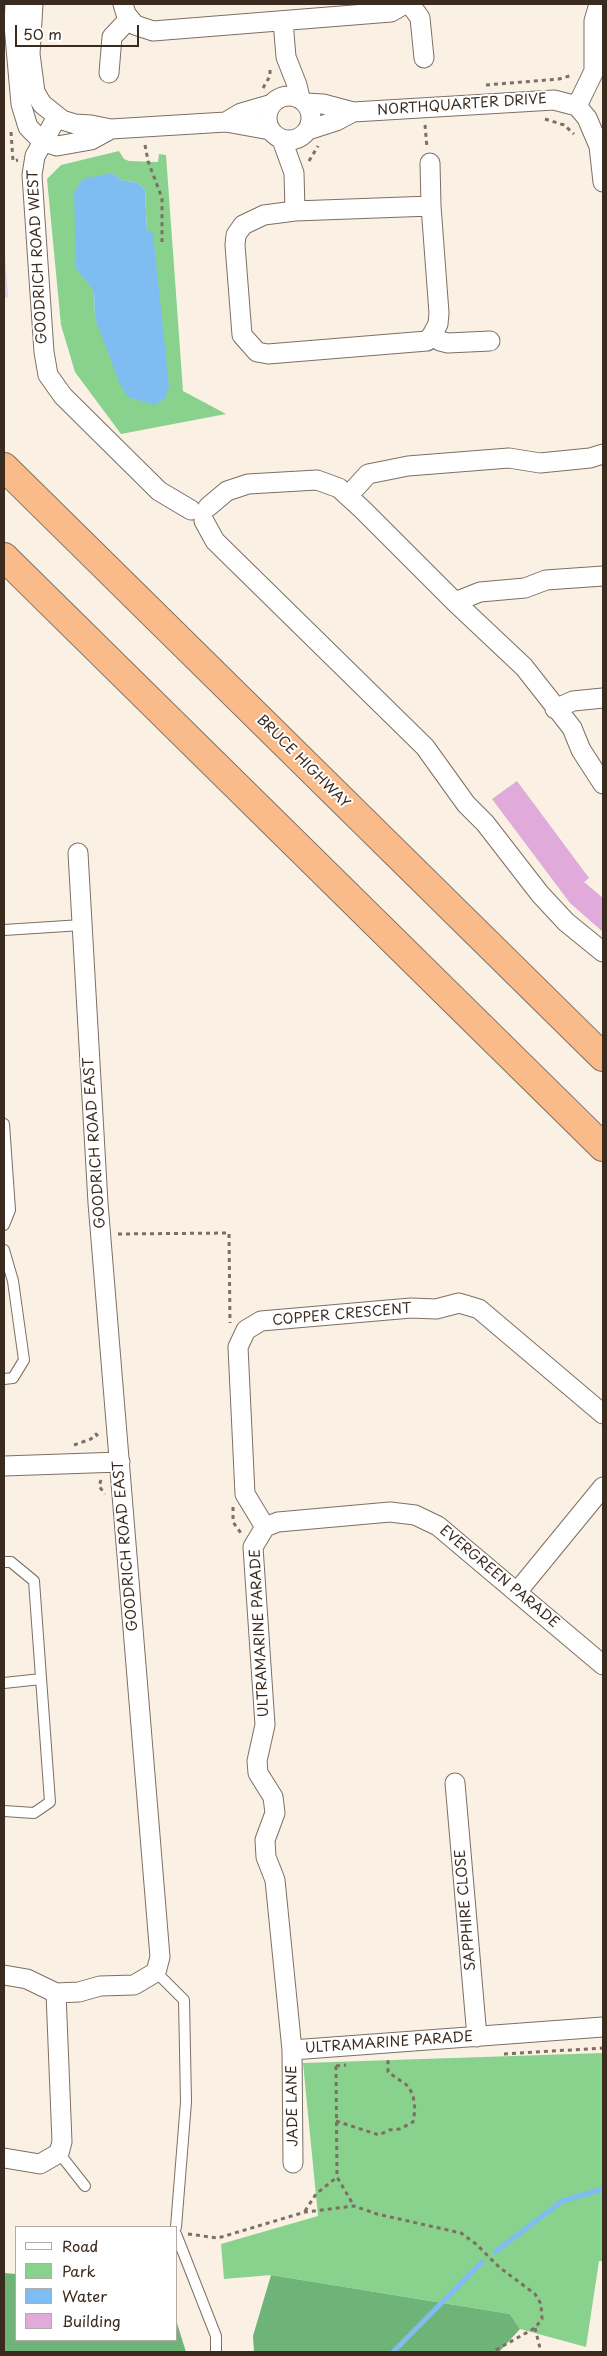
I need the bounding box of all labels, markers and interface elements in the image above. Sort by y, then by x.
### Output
scale bar [18,15,141,47]
text: 50 m [23,22,62,45]
street label: NORTHQUARTER DRIVE [377,91,547,119]
street label: GOODRICH ROAD WEST [25,169,51,345]
street label: BRUCE HIGHWAY [253,712,353,812]
street label: GOODRICH ROAD EAST [81,1057,109,1229]
street label: COPPER CRESCENT [272,1301,412,1329]
street label: GOODRICH ROAD EAST [110,1460,142,1632]
street label: EVERGREEN PARADE [436,1522,562,1632]
street label: ULTRAMARINE PARADE [247,1548,273,1718]
street label: SAPPHIRE CLOSE [452,1848,480,1972]
street label: ULTRAMARINE PARADE [304,2029,474,2057]
street label: JADE LANE [284,2065,302,2147]
legend [15,2226,178,2341]
text: Road [62,2234,98,2257]
text: Park [62,2259,96,2282]
text: Water [62,2284,107,2307]
text: Building [62,2309,121,2332]

